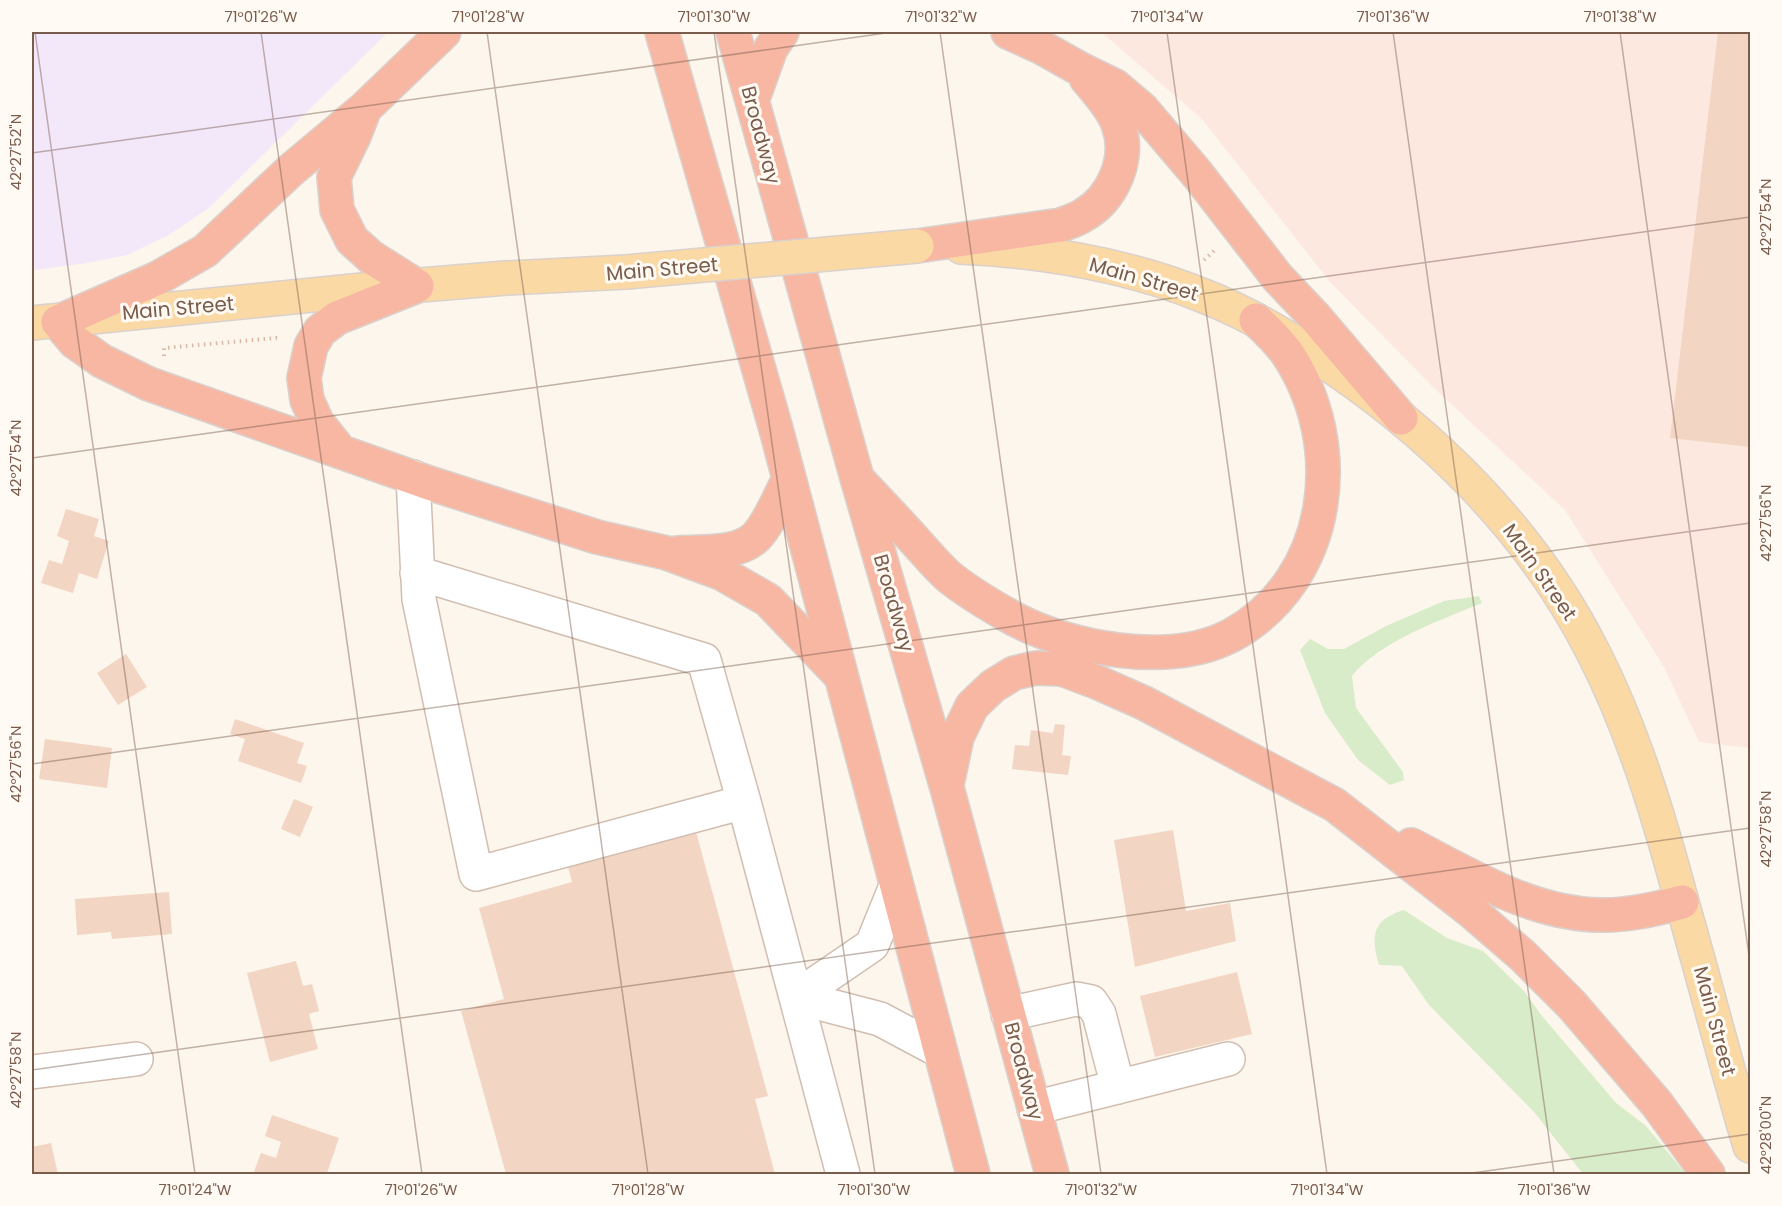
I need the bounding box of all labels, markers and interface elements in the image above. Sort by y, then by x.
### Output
text: 71°01'26"W [225,6,298,27]
text: 71°01'28"W [452,6,525,27]
text: 71°01'30"W [677,6,751,27]
text: 71°01'32"W [905,6,977,27]
text: 71°01'34"W [1130,6,1204,27]
text: 71°01'36"W [1356,6,1430,27]
text: 71°01'38"W [1583,6,1657,27]
street label: Broadway [734,83,788,187]
text: 42°27'52"N [5,114,26,190]
text: 42°27'54"N [1755,178,1776,256]
street label: Main Street [605,250,719,288]
street label: Main Street [1086,250,1202,308]
street label: Main Street [121,289,235,327]
text: 42°27'54"N [5,419,26,497]
text: 42°27'56"N [1755,484,1776,562]
street label: Main Street [1496,518,1584,626]
street label: Broadway [867,551,921,655]
text: 42°27'56"N [5,725,26,803]
text: 42°27'58"N [1755,790,1776,868]
street label: Main Street [1687,963,1743,1079]
street label: Broadway [997,1019,1051,1123]
text: 42°27'58"N [5,1031,26,1109]
text: 42°28'00"N [1755,1096,1776,1174]
text: 71°01'24"W [159,1179,232,1200]
text: 71°01'26"W [385,1179,458,1200]
text: 71°01'28"W [612,1179,685,1200]
text: 71°01'30"W [837,1179,911,1200]
text: 71°01'32"W [1065,1179,1137,1200]
text: 71°01'34"W [1290,1179,1364,1200]
text: 71°01'36"W [1517,1179,1591,1200]

